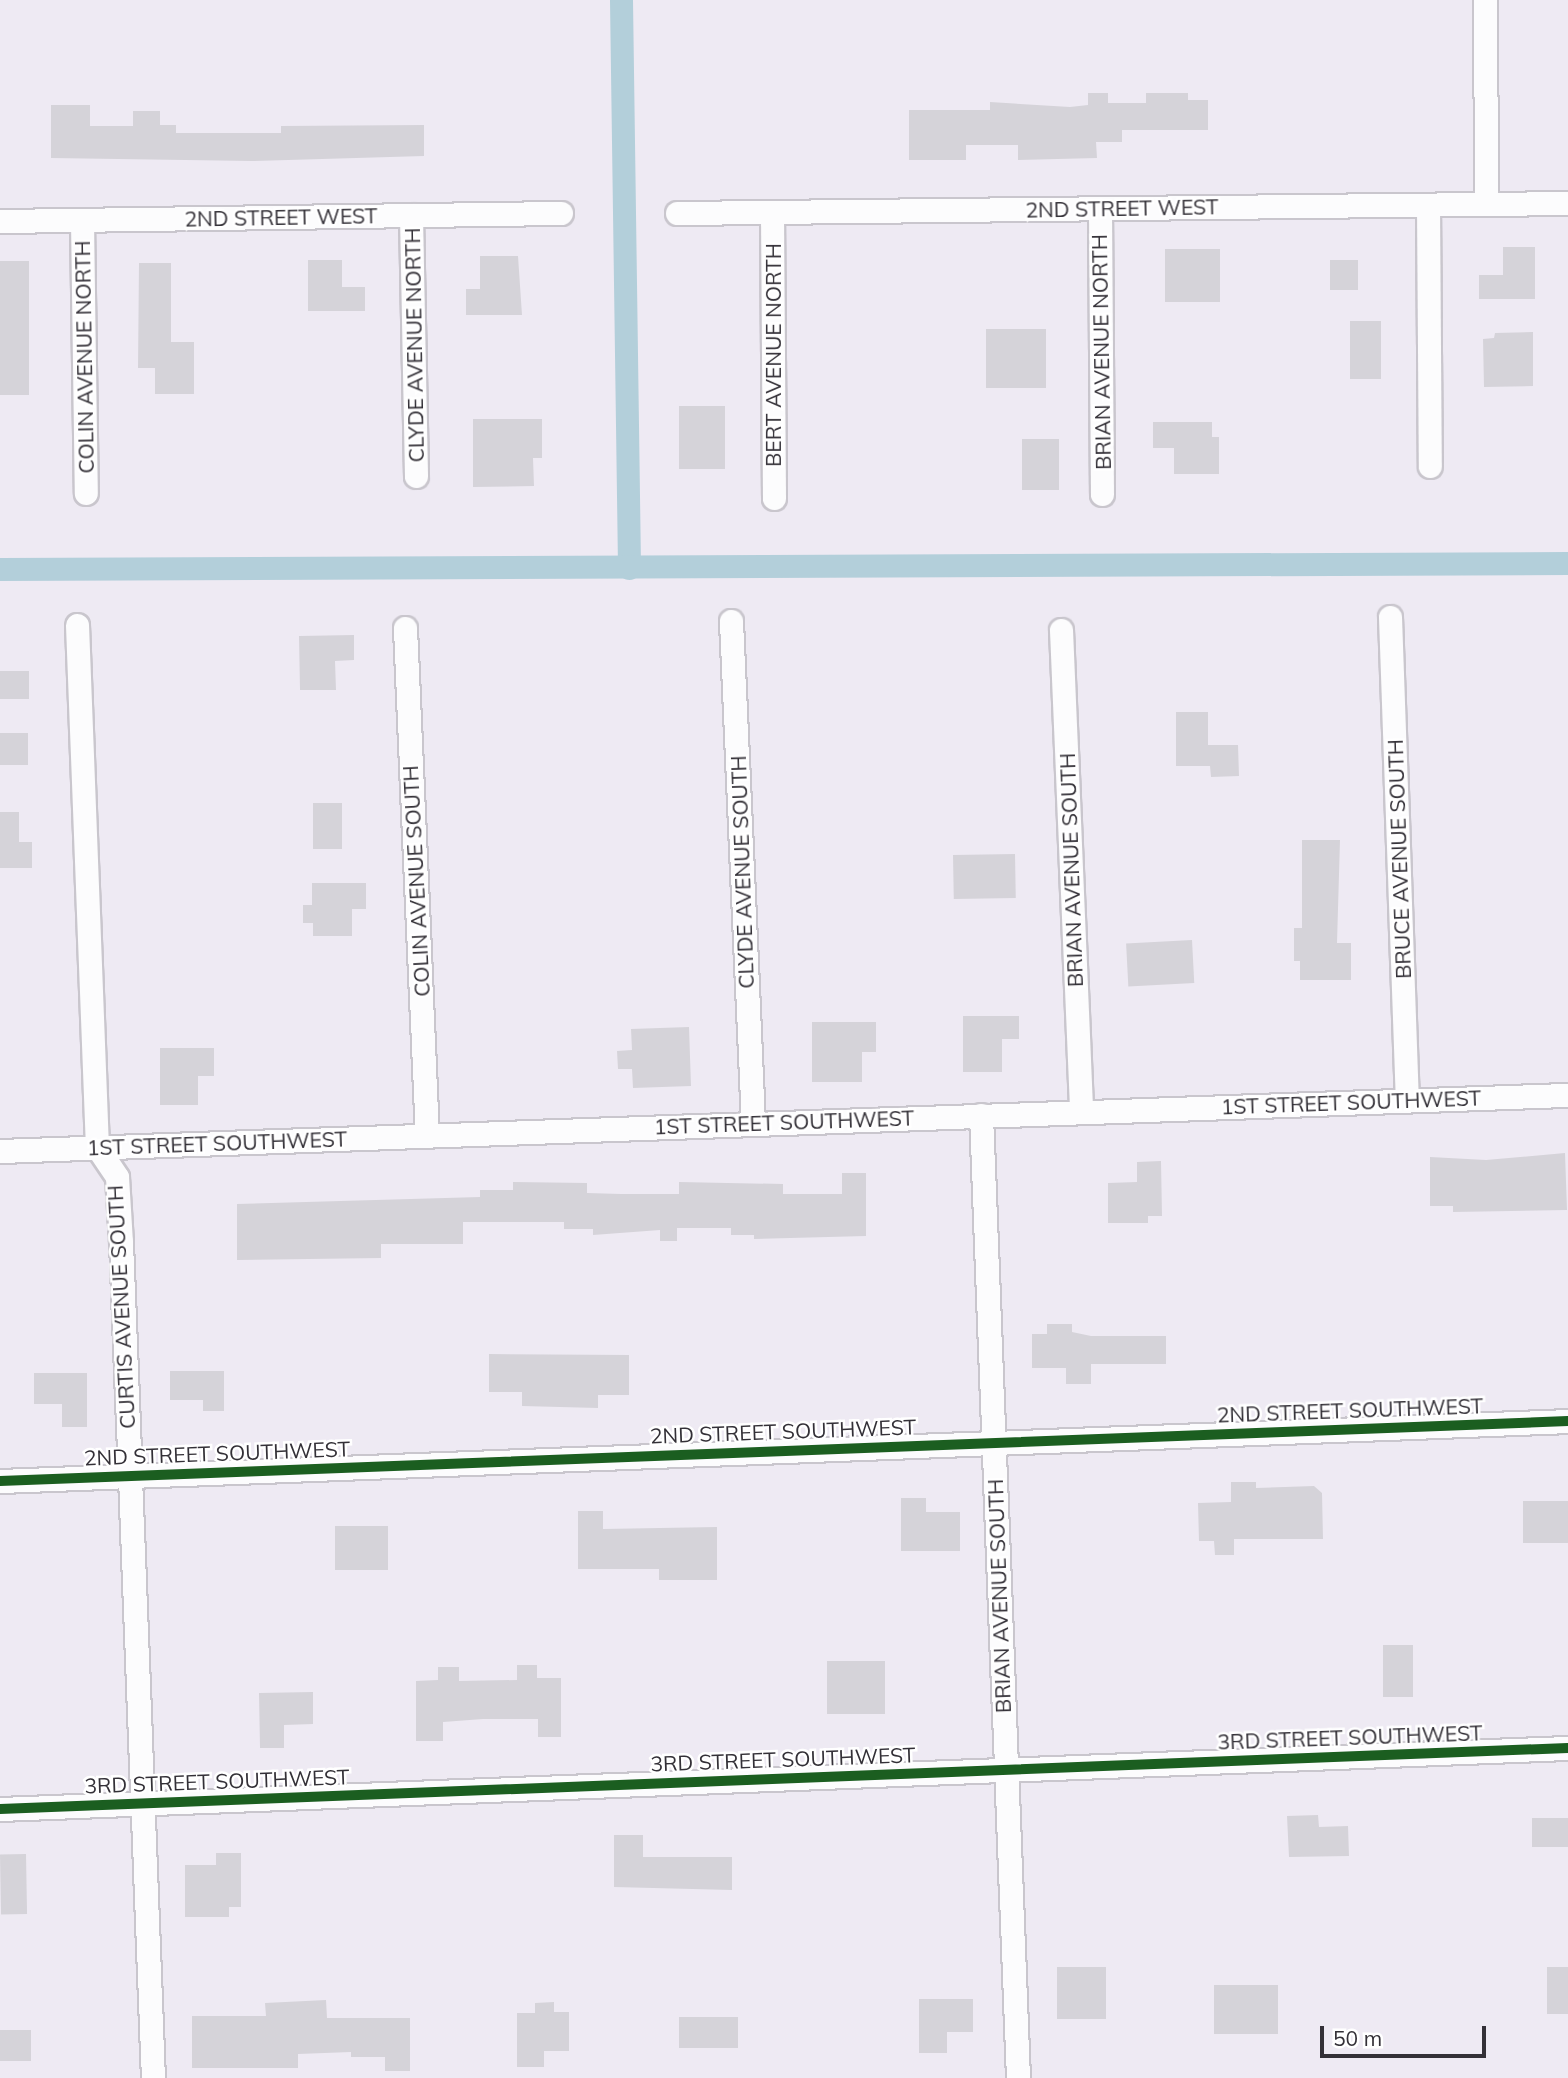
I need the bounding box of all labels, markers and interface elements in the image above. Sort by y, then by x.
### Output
street label: 2ND STREET WEST [1025,194,1219,222]
street label: 2ND STREET WEST [184,203,378,231]
street label: CLYDE AVENUE NORTH [399,227,429,463]
street label: BRIAN AVENUE NORTH [1086,234,1116,470]
street label: COLIN AVENUE NORTH [69,240,99,474]
street label: BERT AVENUE NORTH [760,243,786,467]
street label: BRUCE AVENUE SOUTH [1382,739,1416,979]
street label: BRIAN AVENUE SOUTH [1054,752,1088,988]
street label: CLYDE AVENUE SOUTH [725,755,759,989]
street label: COLIN AVENUE SOUTH [397,765,435,997]
street label: 1ST STREET SOUTHWEST [1220,1085,1482,1119]
street label: 1ST STREET SOUTHWEST [653,1105,915,1139]
street label: 1ST STREET SOUTHWEST [86,1126,348,1160]
street label: CURTIS AVENUE SOUTH [102,1184,140,1430]
street label: 2ND STREET SOUTHWEST [1216,1393,1484,1427]
street label: 2ND STREET SOUTHWEST [649,1414,917,1448]
street label: 2ND STREET SOUTHWEST [83,1436,351,1470]
street label: BRIAN AVENUE SOUTH [982,1478,1016,1714]
street label: 3RD STREET SOUTHWEST [1217,1720,1483,1754]
street label: 3RD STREET SOUTHWEST [650,1742,916,1776]
street label: 3RD STREET SOUTHWEST [84,1764,350,1798]
scale bar [1323,2011,1489,2056]
text: 50 m [1333,2025,1382,2051]

